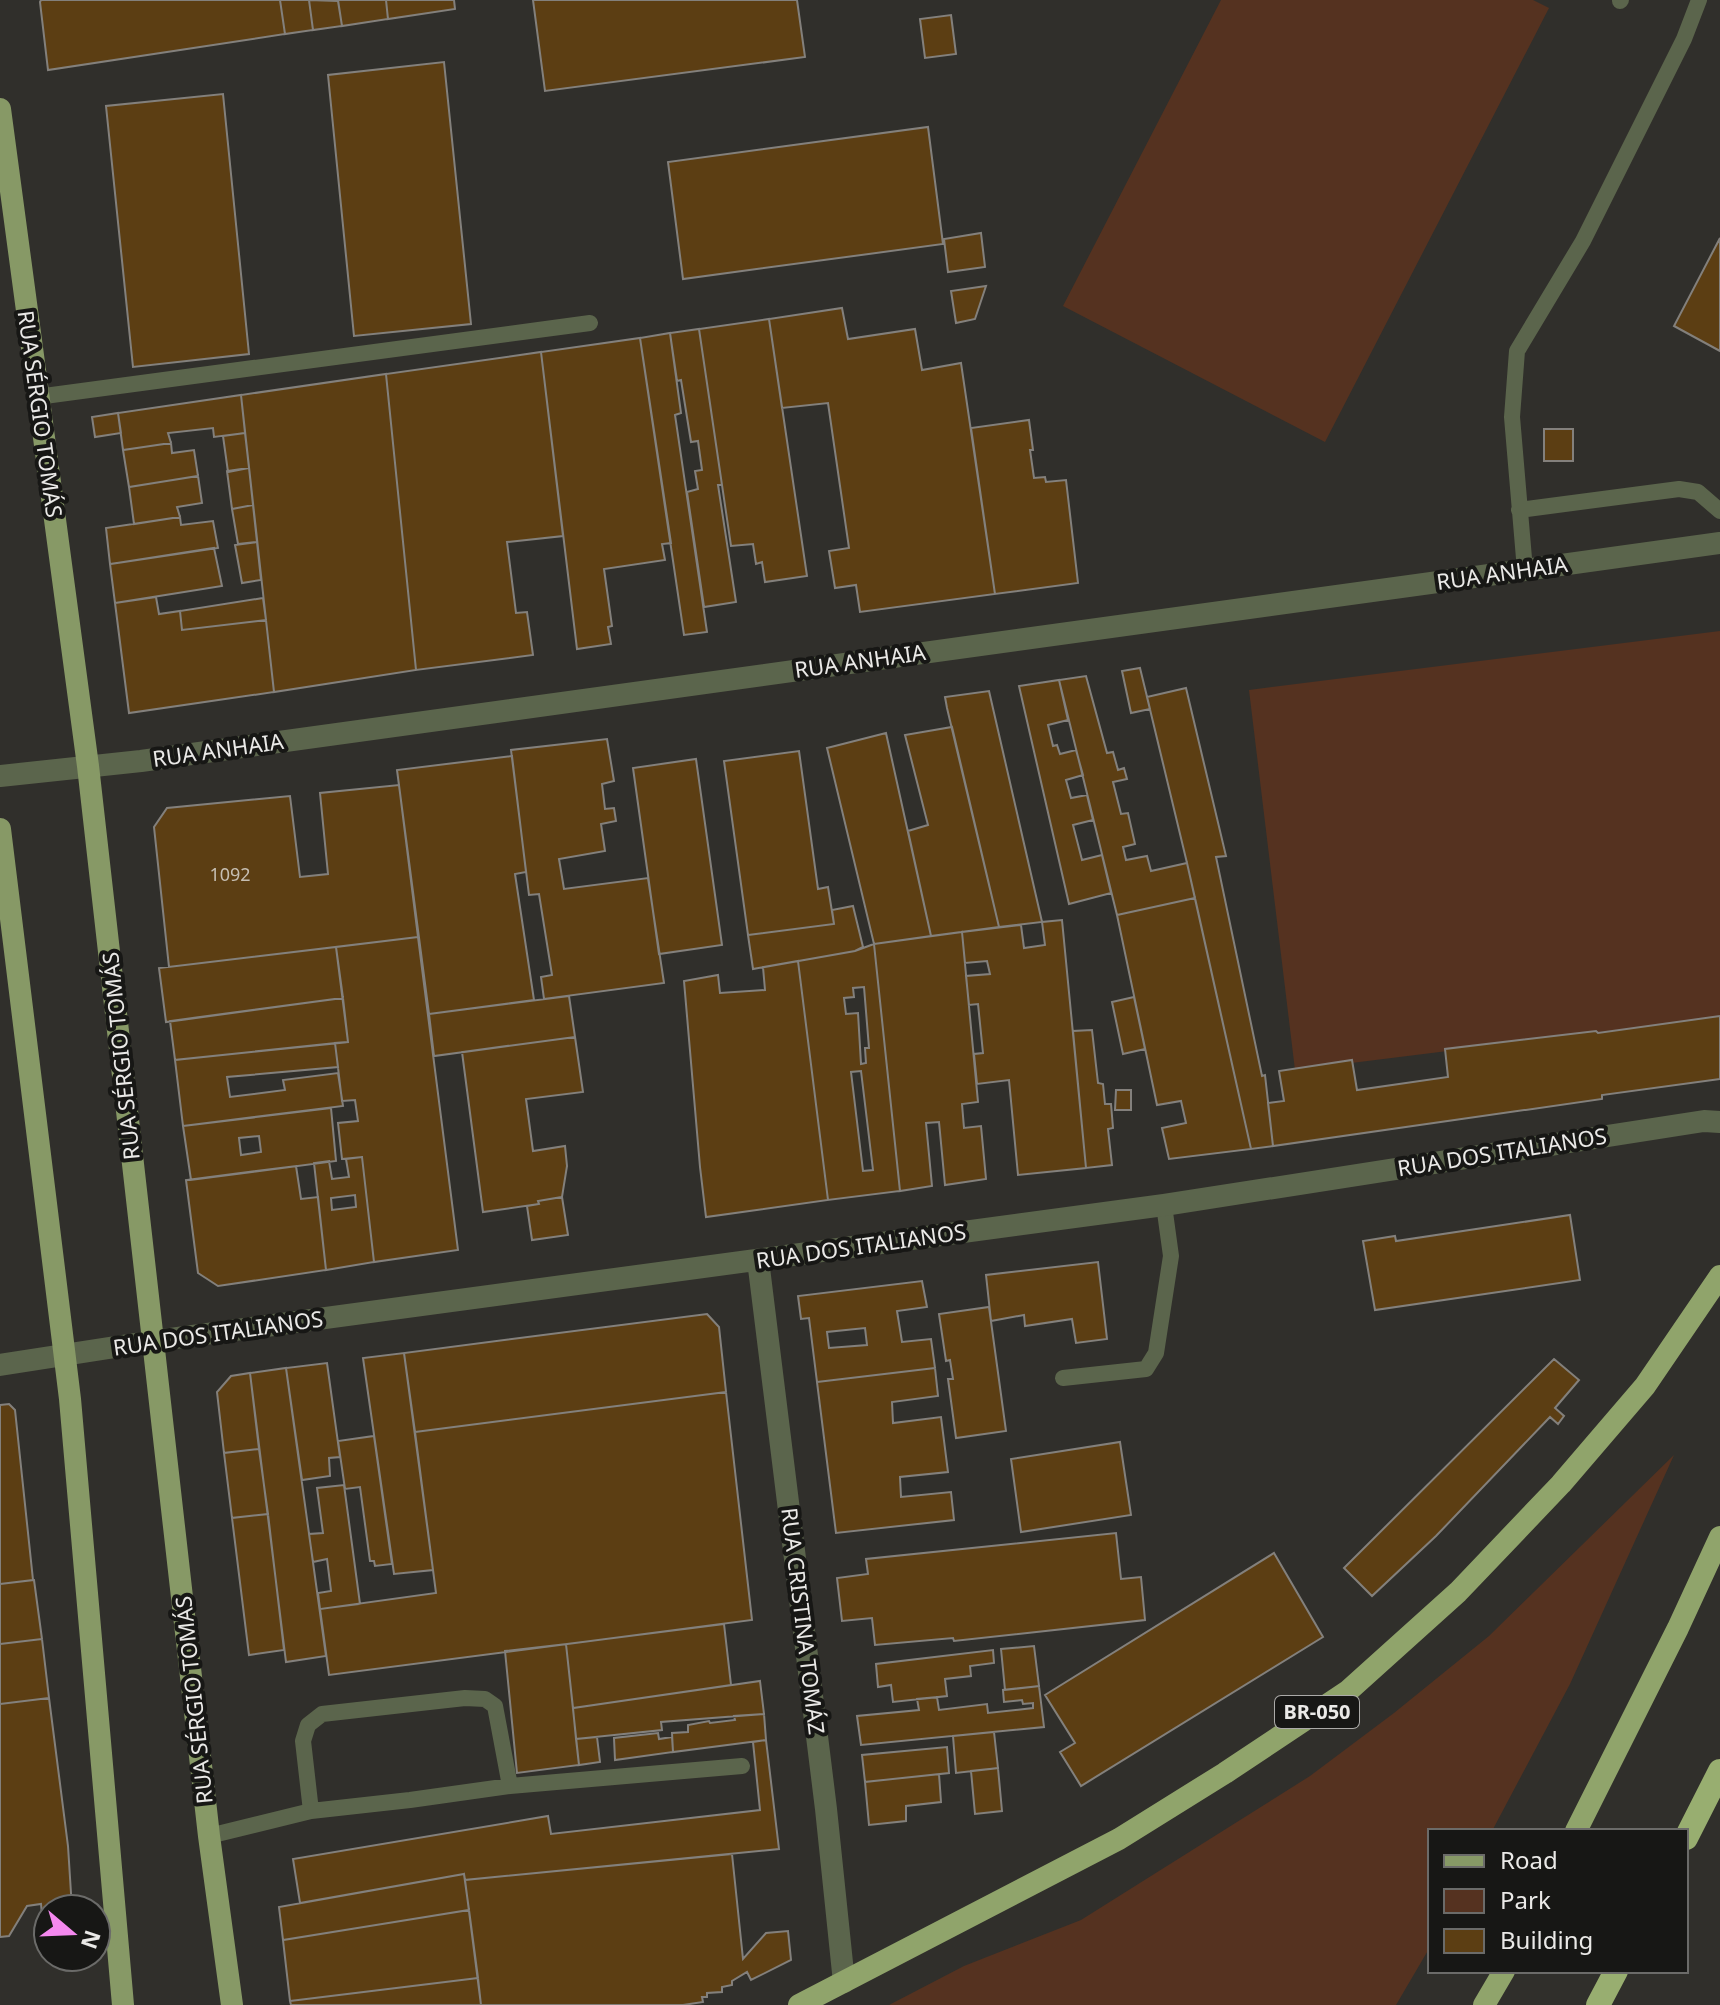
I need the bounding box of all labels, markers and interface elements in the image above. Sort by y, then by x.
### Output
street label: RUA SÉRGIO TOMÁS [12,308,70,519]
street label: RUA ANHAIA [1434,548,1570,596]
street label: RUA ANHAIA [792,636,928,684]
street label: RUA ANHAIA [150,725,286,773]
house number: 1092 [209,862,251,886]
street label: RUA SÉRGIO TOMÁS [94,951,146,1161]
street label: RUA DOS ITALIANOS [1395,1120,1609,1182]
street label: RUA DOS ITALIANOS [754,1215,968,1275]
street label: RUA DOS ITALIANOS [111,1302,325,1362]
street label: RUA CRISTINA TOMÁZ [775,1506,833,1736]
street label: RUA SÉRGIO TOMÁS [167,1595,219,1805]
road number: BR-050 [1275,1696,1359,1728]
legend [1428,1829,1688,1973]
text: Road [1500,1843,1558,1876]
text: Park [1500,1883,1551,1916]
north arrow [32,1893,112,1973]
text: Building [1500,1923,1593,1956]
text: N [75,1926,109,1953]

